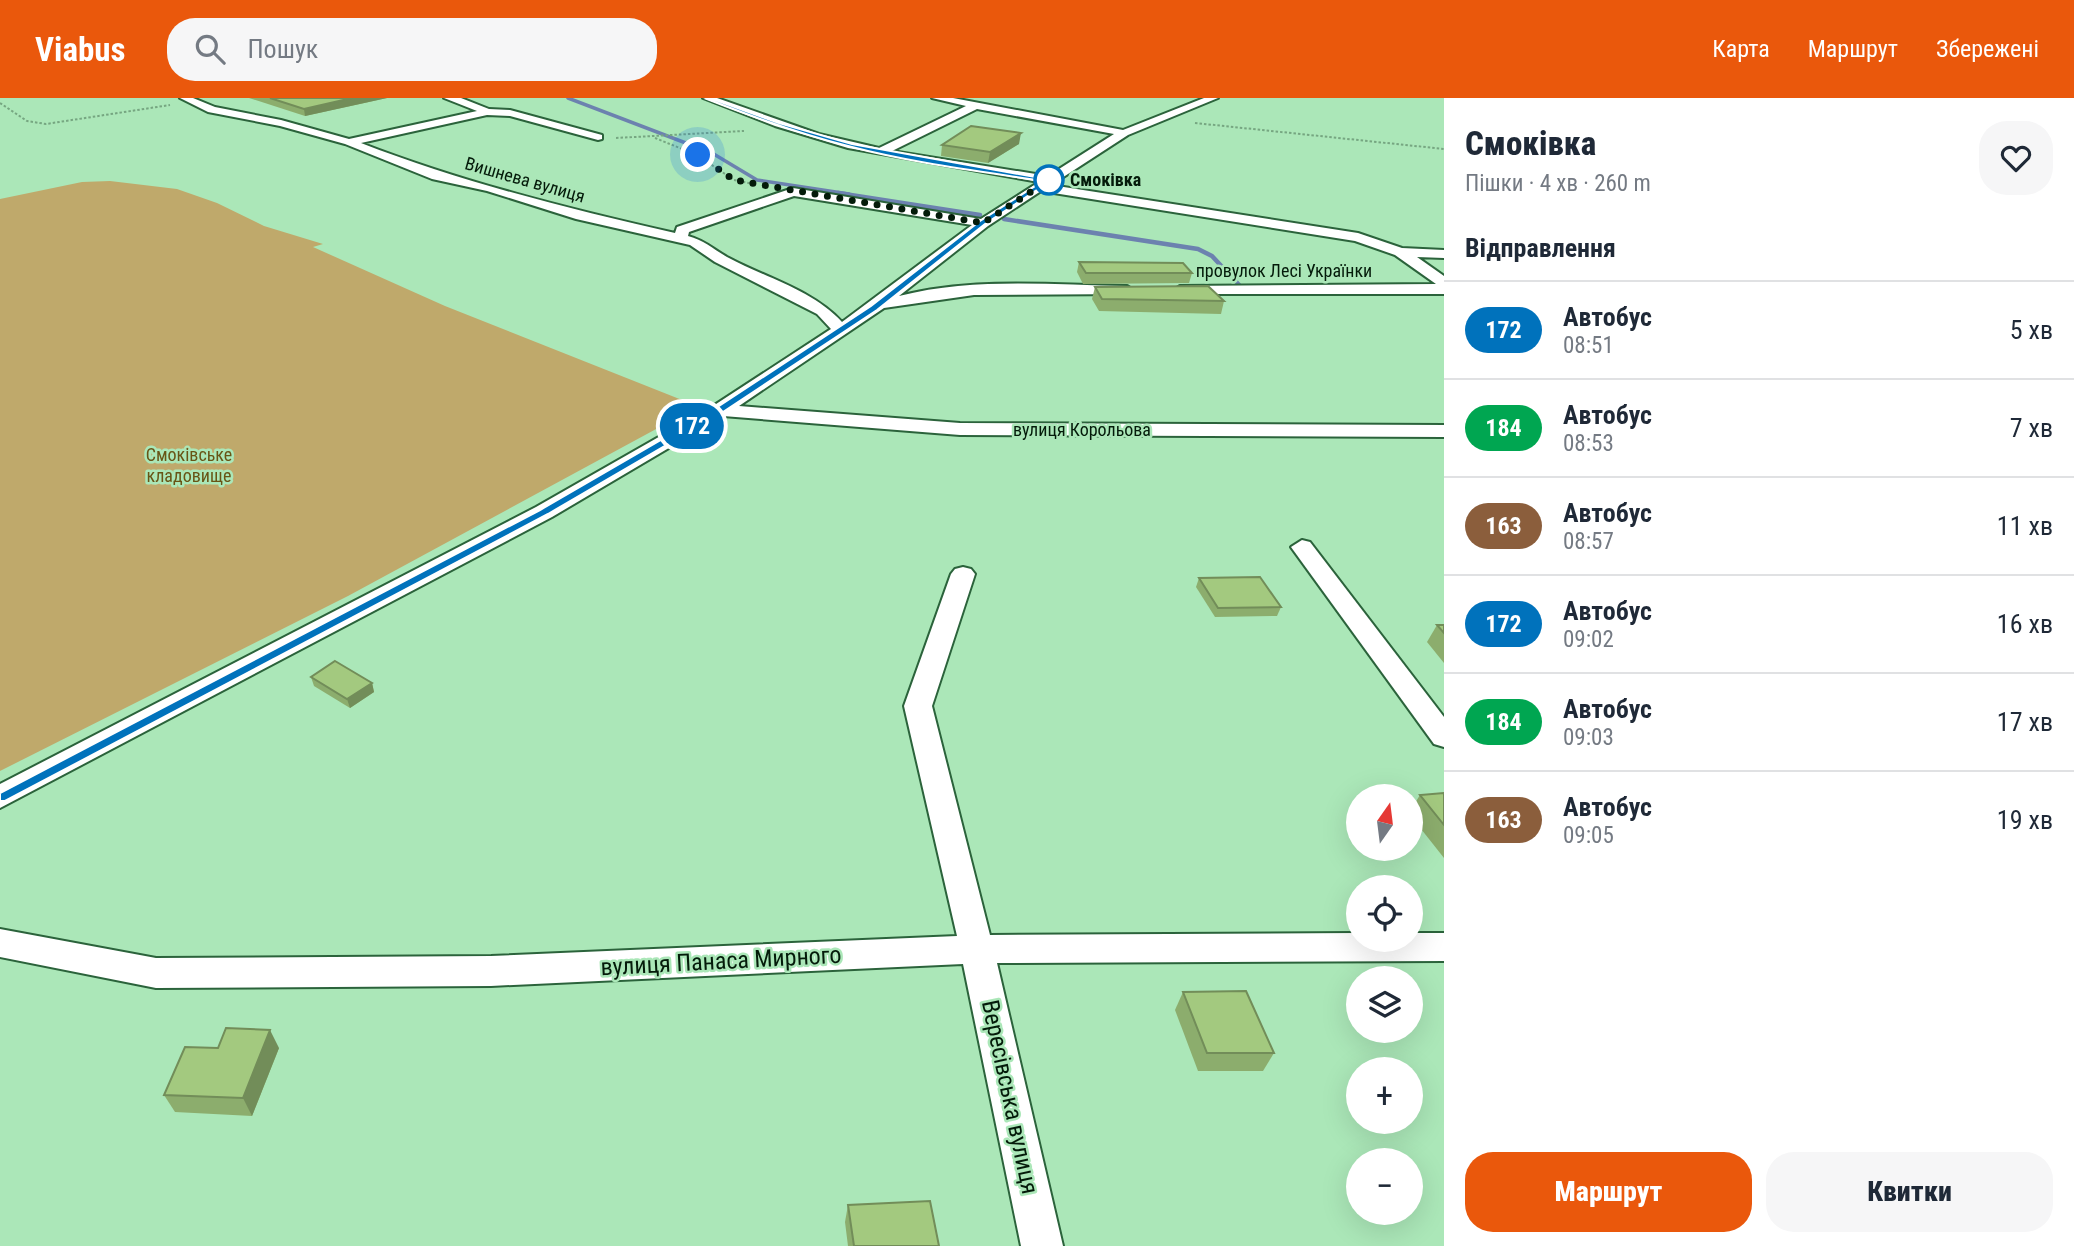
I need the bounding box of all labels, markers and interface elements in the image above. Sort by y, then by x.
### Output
search box [167,18,657,81]
text: Viabus [35,30,125,69]
icon: search [191,30,229,68]
text: Пошук [247,34,318,64]
text: Карта [1712,35,1770,63]
text: Маршрут [1808,35,1898,63]
text: Збережені [1936,35,2039,63]
button: heart [1979,121,2053,195]
text: Смоківка [1465,124,1596,163]
your location [680,137,715,172]
street label: Вишнева вулиця [463,152,588,207]
marker: Смоківка [1034,165,1064,195]
place label: Смоківка [1070,169,1141,190]
text: Пішки · 4 хв · 260 m [1465,170,1651,197]
text: Відправлення [1465,233,1616,263]
street label: провулок Лесі Українки [1196,260,1372,281]
text: Автобус [1563,302,1652,332]
text: 5 хв [2010,315,2053,345]
text: 172 [1485,316,1522,344]
text: 08:51 [1563,332,1614,359]
text: Автобус [1563,400,1652,430]
line badge: 172 [652,403,732,449]
text: 172 [674,412,710,440]
text: 7 хв [2010,413,2053,443]
text: 184 [1485,414,1522,442]
street label: вулиця Корольова [1013,419,1151,440]
text: 08:53 [1563,430,1614,457]
park label: Смоківське кладовище [146,444,232,486]
text: Автобус [1563,498,1652,528]
text: 11 хв [1997,511,2053,541]
text: 163 [1485,512,1522,540]
text: 08:57 [1563,528,1614,555]
text: Автобус [1563,596,1652,626]
text: 16 хв [1997,609,2053,639]
text: 172 [1485,610,1522,638]
text: 09:02 [1563,626,1614,653]
text: Автобус [1563,694,1652,724]
text: 17 хв [1997,707,2053,737]
text: 184 [1485,708,1522,736]
text: 09:03 [1563,724,1614,751]
north arrow [1346,784,1423,861]
map controls [1346,784,1423,1225]
text: Автобус [1563,792,1652,822]
text: 19 хв [1997,805,2053,835]
text: 163 [1485,806,1522,834]
text: 09:05 [1563,822,1614,849]
button: locate [1346,875,1423,952]
street label: вулиця Панаса Мирного [600,941,842,981]
button: layers [1346,966,1423,1043]
street label: Вересівська вулиця [976,998,1044,1196]
button: + [1346,1057,1423,1134]
button: − [1346,1148,1423,1225]
button: Маршрут [1465,1152,1752,1232]
button: Квитки [1766,1152,2053,1232]

